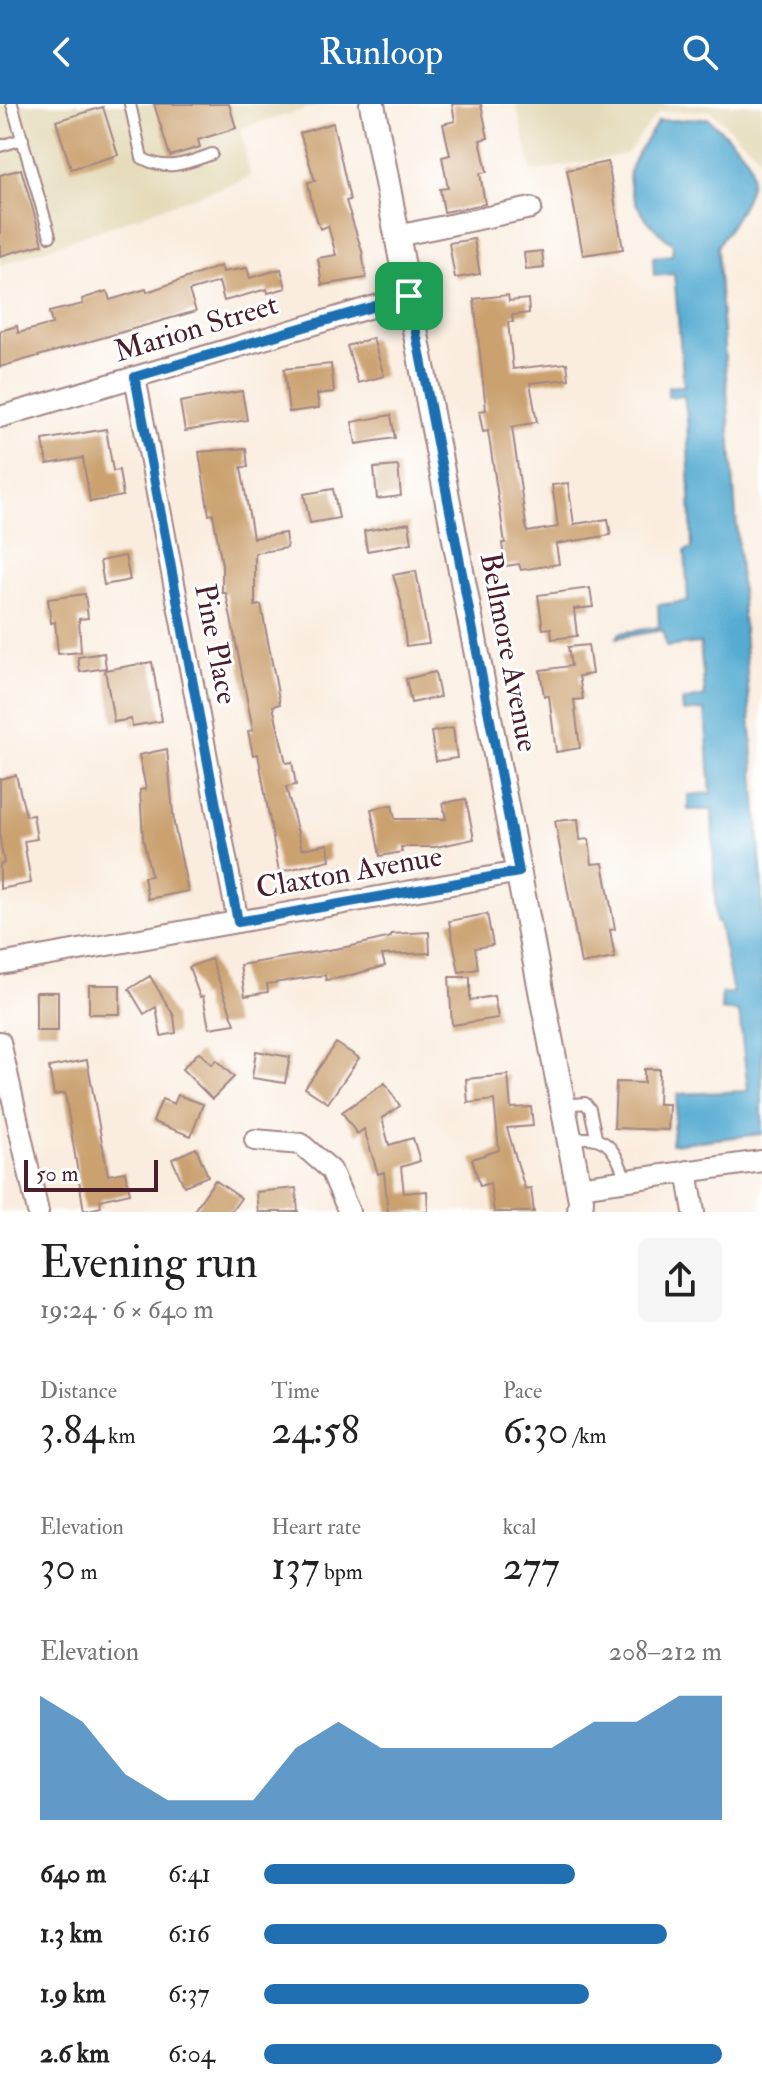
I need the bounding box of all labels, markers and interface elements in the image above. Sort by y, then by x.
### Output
icon: back [40,30,84,74]
text: Runloop [319,30,443,75]
icon: search [678,30,722,74]
pin [375,262,443,330]
icon: arrive [387,274,431,318]
street label: Marion Street [110,286,282,370]
street label: Bellmore Avenue [472,549,546,755]
street label: Pine Place [186,581,246,707]
street label: Claxton Avenue [253,837,445,907]
scale bar [24,1156,158,1192]
text: 50 m [36,1160,78,1188]
text: Evening run [40,1236,258,1291]
button: share [638,1238,722,1322]
text: 19:24 · 6 × 640 m [40,1294,214,1326]
text: Distance [40,1377,117,1405]
text: Time [271,1377,319,1405]
text: Pace [503,1377,542,1405]
text: 3.84 [40,1405,103,1456]
text: 24:58 [271,1405,359,1456]
text: 6:30 [503,1405,569,1456]
text: km [103,1422,136,1450]
text: /km [569,1422,606,1450]
text: Elevation [40,1513,124,1541]
text: Heart rate [271,1513,361,1541]
text: kcal [503,1513,536,1541]
text: 30 [40,1541,76,1592]
text: 137 [271,1541,319,1592]
text: 277 [503,1541,560,1592]
text: m [76,1558,98,1586]
text: bpm [319,1558,363,1586]
text: Elevation [40,1636,139,1668]
text: 208–212 m [609,1636,722,1668]
text: 640 m [40,1858,106,1890]
text: 6:41 [168,1858,211,1890]
text: 1.3 km [40,1918,102,1950]
text: 6:16 [168,1918,210,1950]
text: 1.9 km [40,1978,106,2010]
text: 6:37 [168,1978,209,2010]
text: 2.6 km [40,2038,109,2070]
text: 6:04 [168,2038,215,2070]

